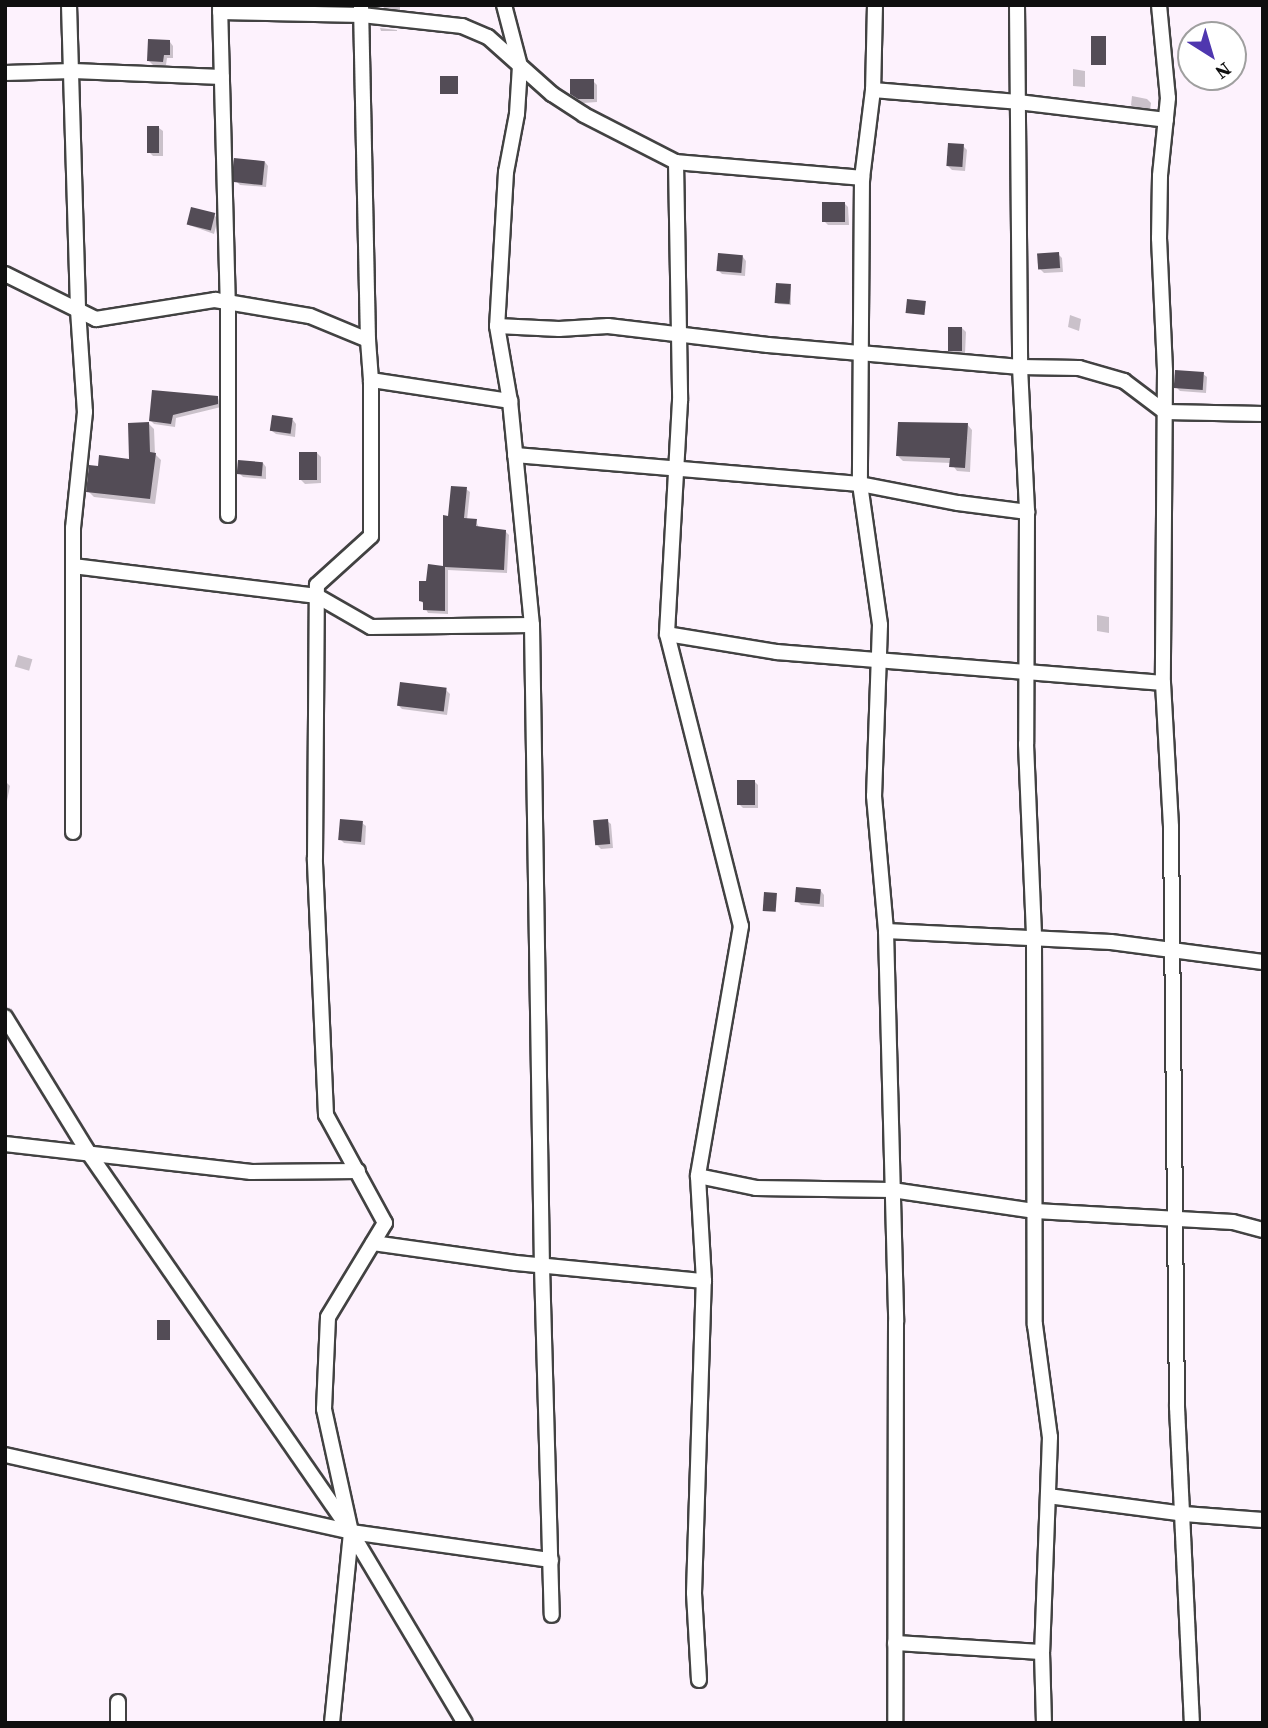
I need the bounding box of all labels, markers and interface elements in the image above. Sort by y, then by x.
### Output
north arrow [1177,21,1247,91]
text: N [1210,57,1237,86]

